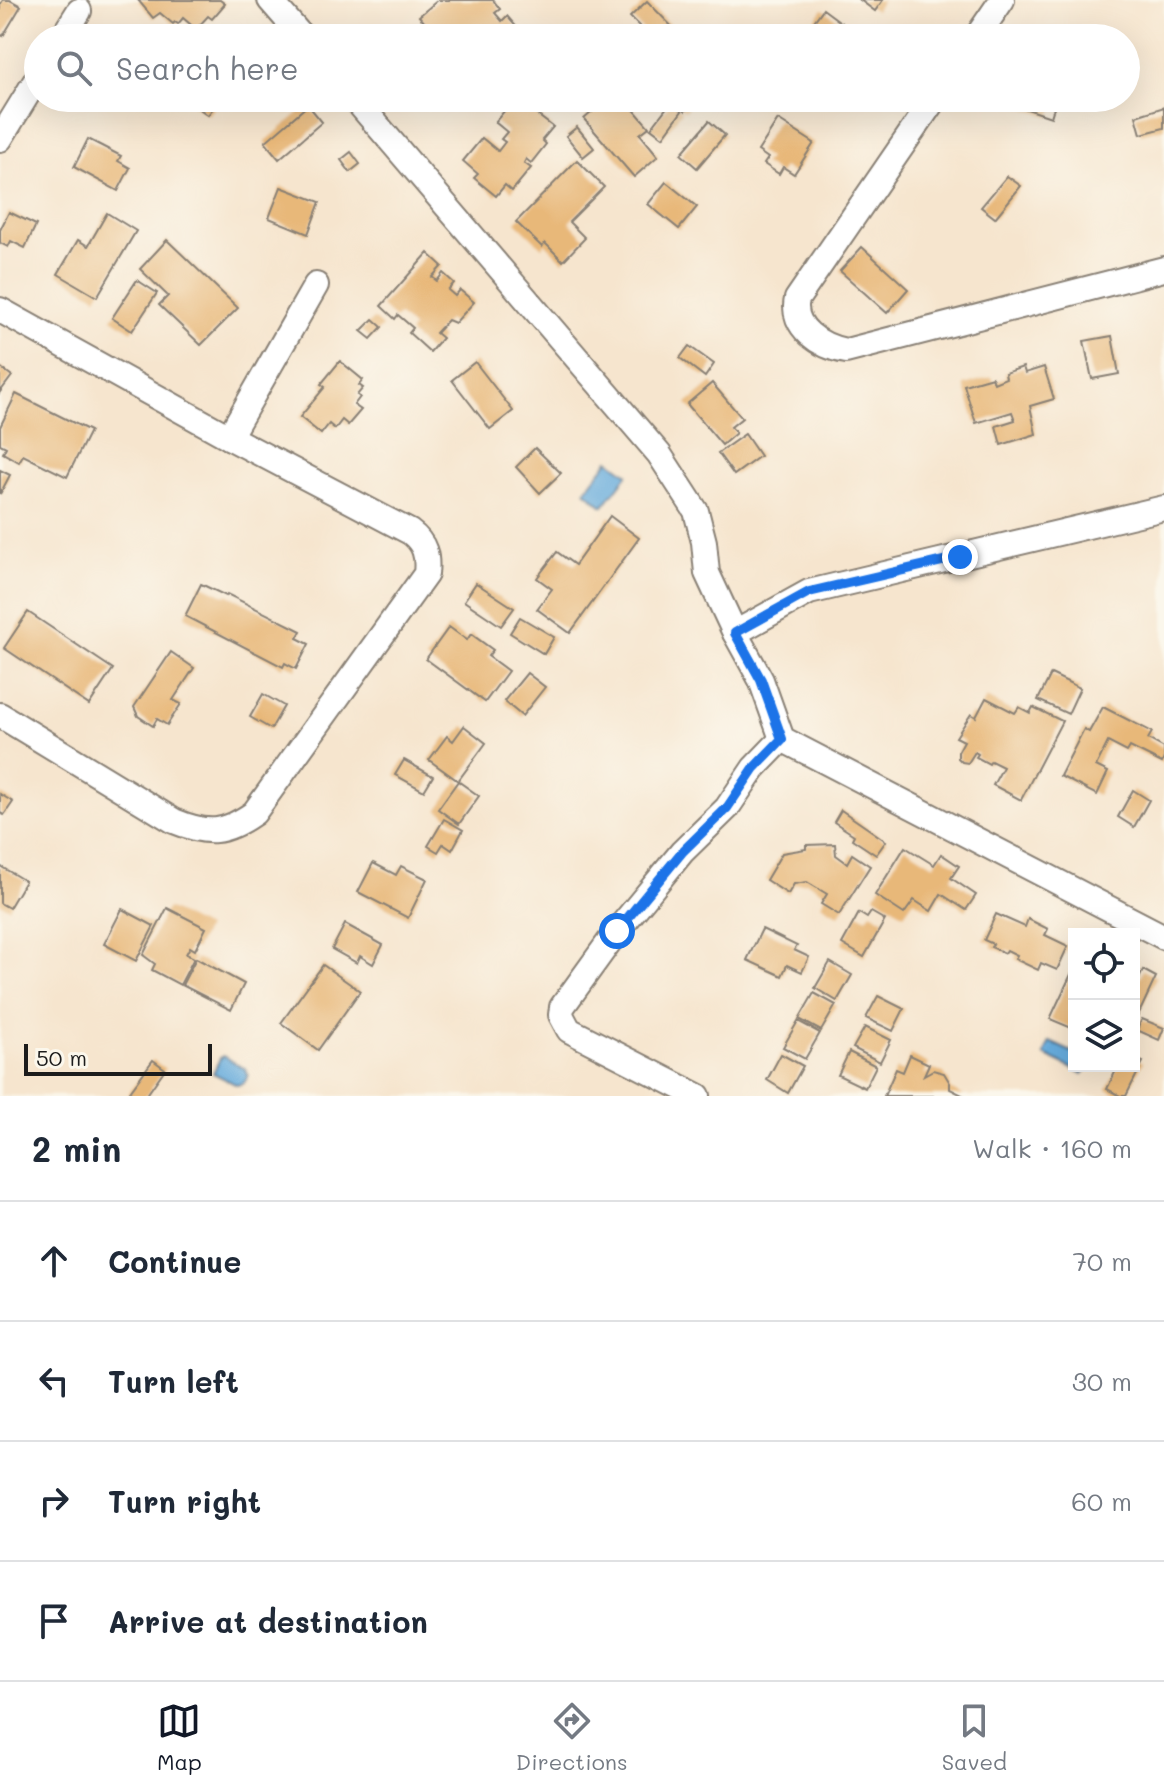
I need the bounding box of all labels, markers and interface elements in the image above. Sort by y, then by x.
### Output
search box [24,24,1140,112]
icon: search [52,46,96,90]
text: Search here [116,48,299,88]
route end [942,539,978,575]
route start [599,913,635,949]
map controls [1068,928,1140,1072]
button: locate [1068,928,1140,1000]
button: layers [1068,1000,1140,1072]
scale bar [24,1040,212,1076]
text: 50 m [36,1043,87,1072]
text: 2 min [32,1126,121,1171]
text: Walk · 160 m [972,1131,1132,1165]
icon: ahead [32,1239,76,1283]
text: Continue [108,1241,241,1281]
text: 70 m [1072,1244,1132,1278]
icon: left [32,1359,76,1403]
text: Turn left [108,1361,239,1401]
text: 30 m [1072,1364,1132,1398]
icon: right [32,1479,76,1523]
text: Turn right [108,1481,261,1521]
text: 60 m [1071,1484,1132,1518]
icon: arrive [32,1599,76,1643]
text: Arrive at destination [108,1601,428,1641]
tab: Map [157,1699,202,1776]
tab: Directions [516,1699,628,1776]
tab: Saved [942,1699,1007,1776]

